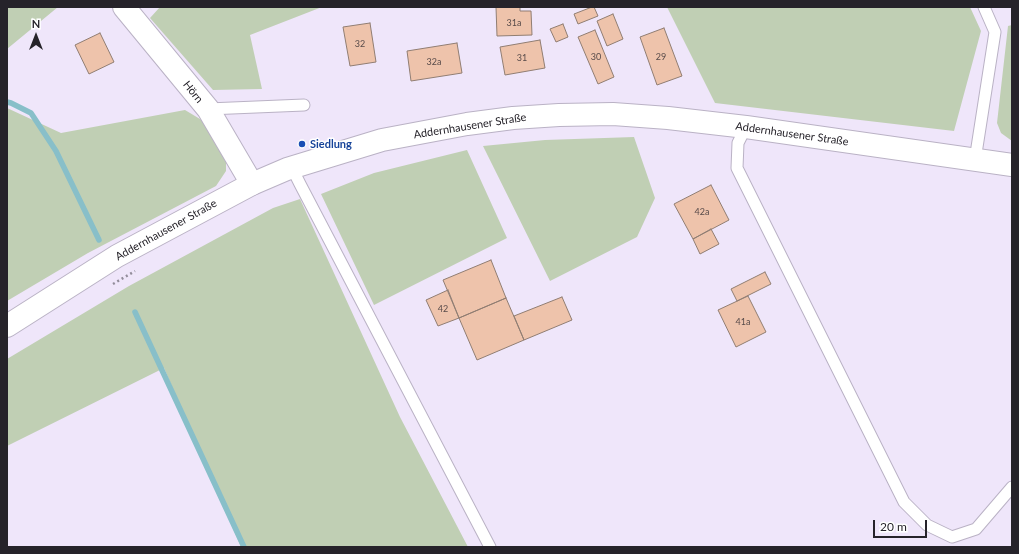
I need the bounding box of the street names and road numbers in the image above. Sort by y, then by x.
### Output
street label: Hörn [180,78,206,106]
street label: Addernhausener Straße [413,111,527,141]
street label: Addernhausener Straße [735,120,849,148]
street label: Addernhausener Straße [113,197,219,263]

